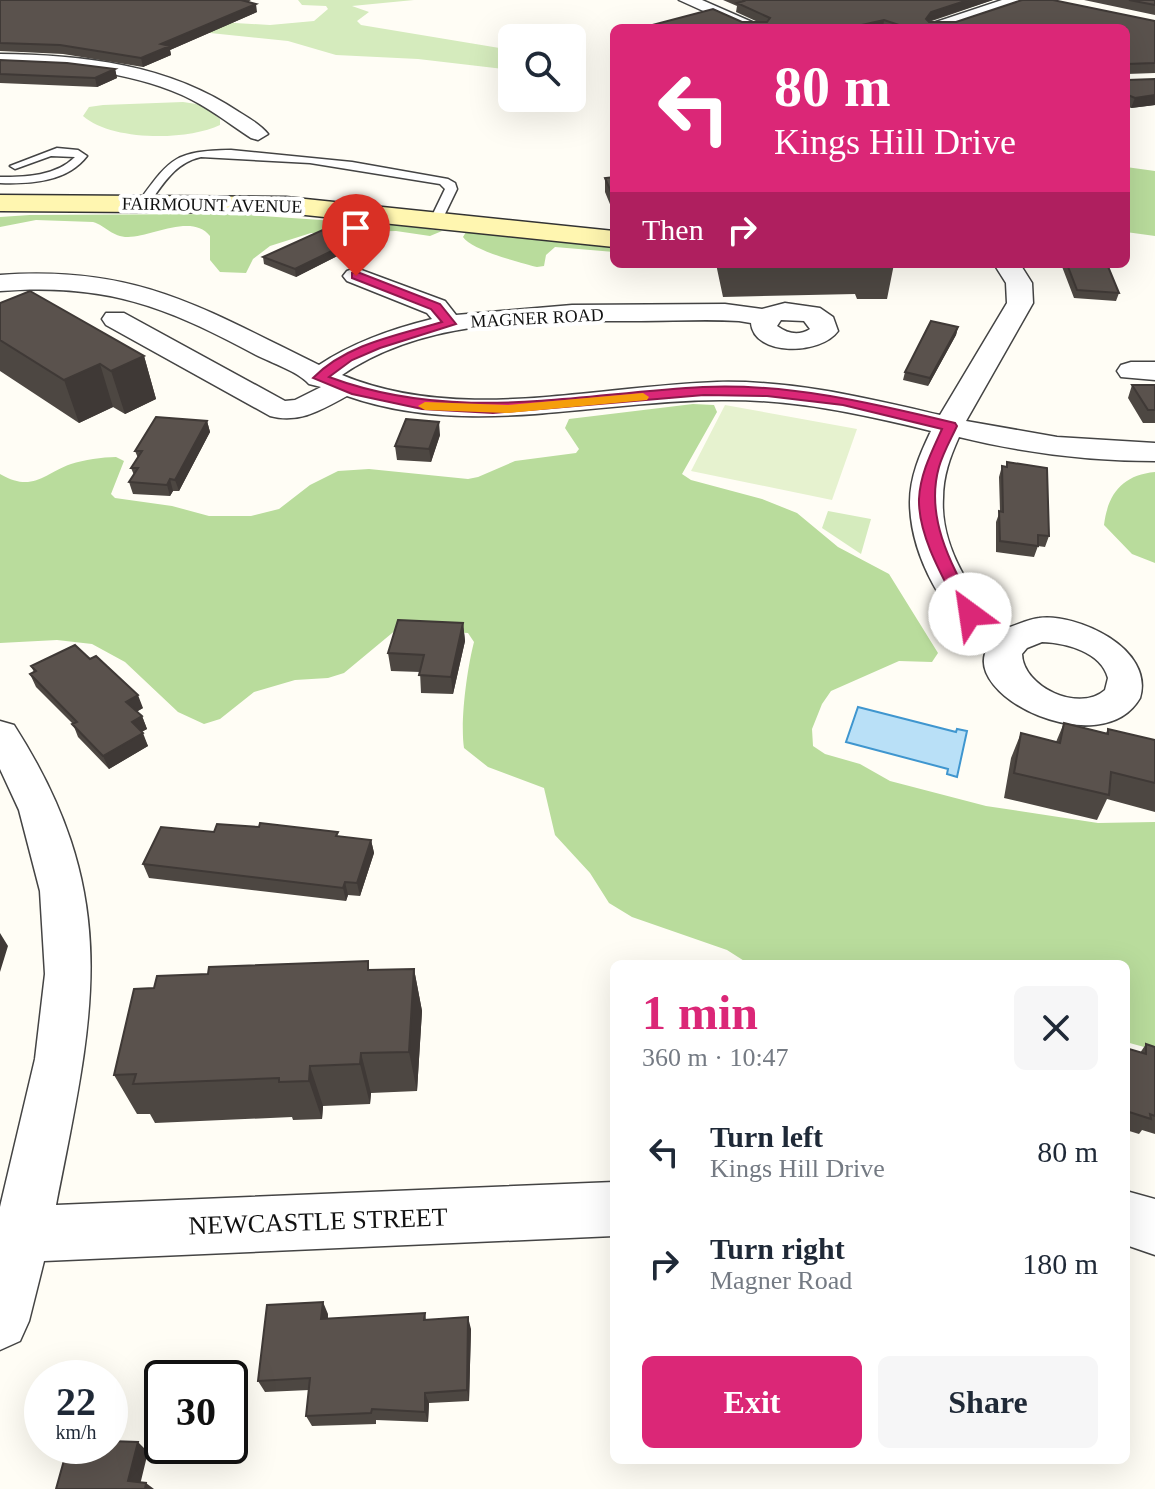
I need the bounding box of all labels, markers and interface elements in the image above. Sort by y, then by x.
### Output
map controls [498,24,586,112]
button: search [498,24,586,112]
icon: left [642,56,746,160]
text: 80 m [774,56,891,118]
text: Kings Hill Drive [774,122,1016,162]
street label: FAIRMOUNT AVENUE [122,193,302,217]
pin [322,194,390,276]
icon: arrive [334,206,378,250]
icon: right [720,208,764,252]
text: Then [642,213,704,246]
street label: MAGNER ROAD [470,305,604,331]
position arrow [928,572,1012,656]
text: 1 min [642,986,758,1039]
button: close [1014,986,1098,1070]
text: 360 m · 10:47 [642,1043,789,1072]
text: Turn left [710,1120,823,1153]
icon: left [642,1130,686,1174]
text: 80 m [1037,1135,1098,1168]
text: Kings Hill Drive [710,1154,885,1183]
street label: NEWCASTLE STREET [188,1202,448,1241]
text: Turn right [710,1232,845,1265]
icon: right [642,1242,686,1286]
text: 180 m [1022,1247,1098,1280]
text: Magner Road [710,1266,852,1295]
button: Exit [642,1356,862,1448]
button: Share [878,1356,1098,1448]
speed limit sign: 30 [144,1360,248,1464]
text: 22 [56,1379,96,1424]
text: km/h [55,1421,97,1443]

